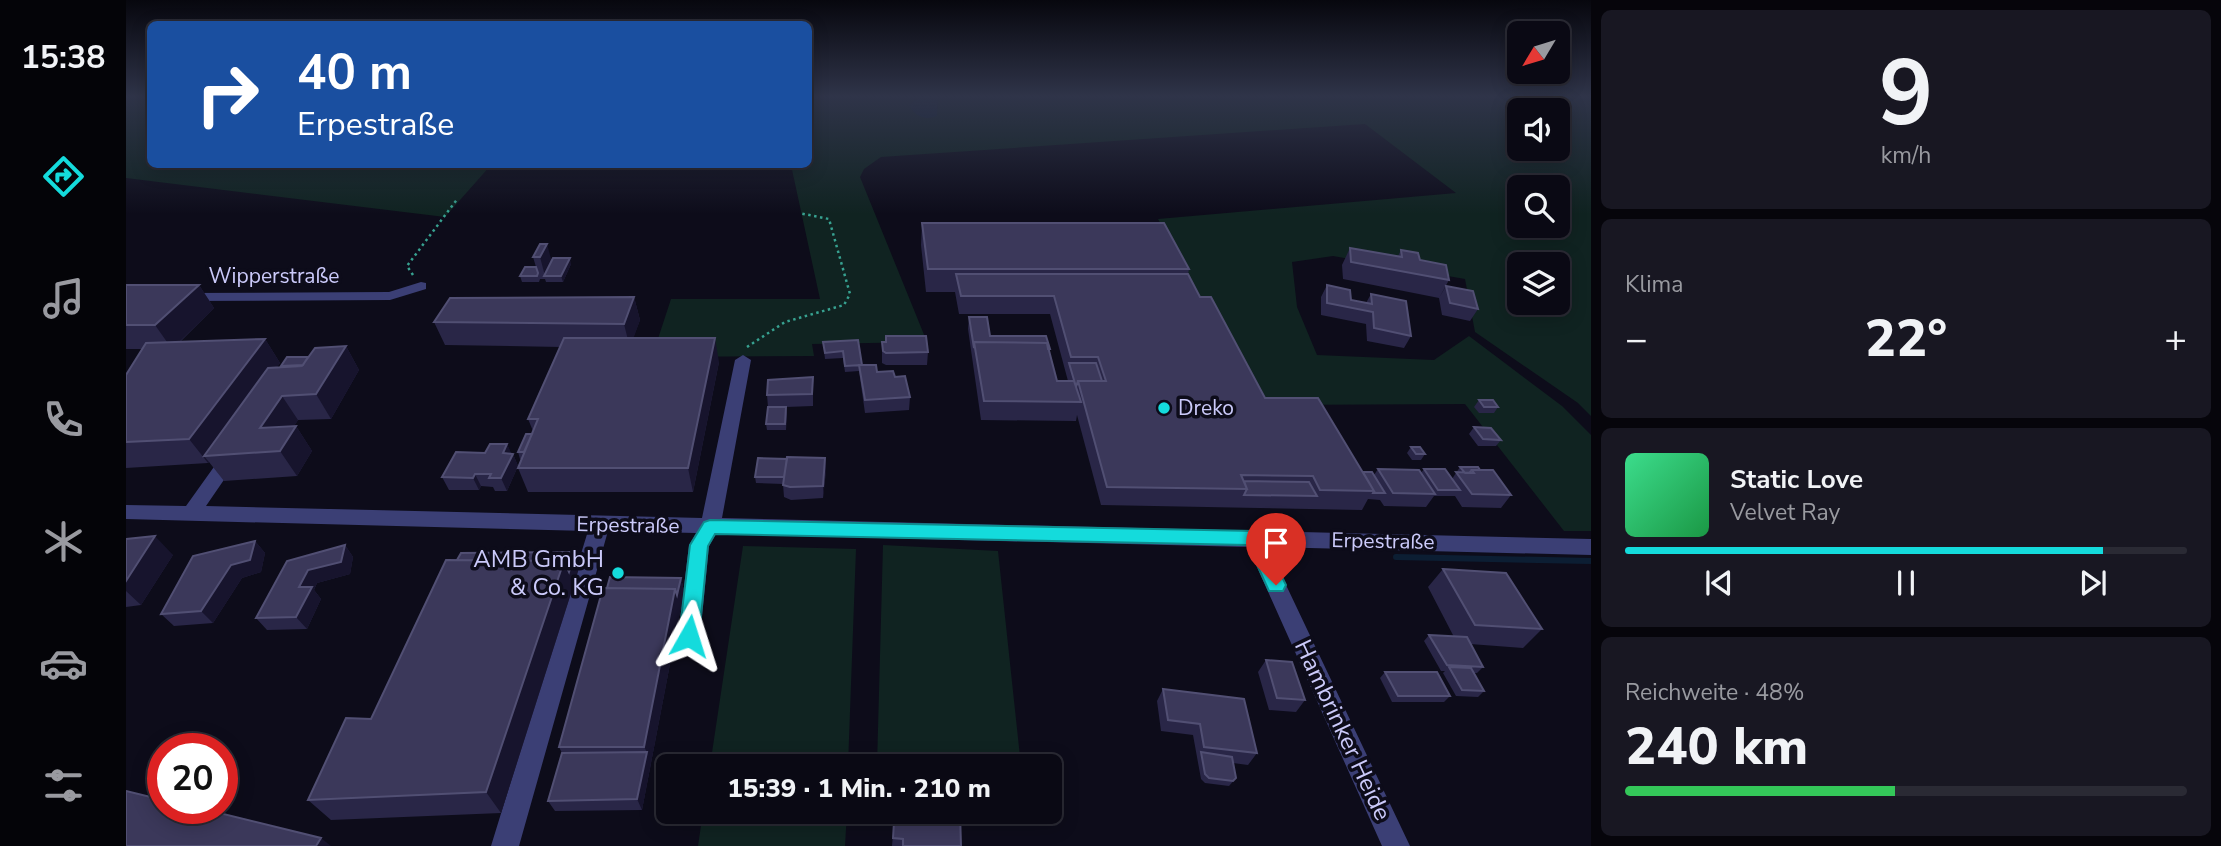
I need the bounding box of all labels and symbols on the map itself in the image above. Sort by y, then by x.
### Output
north arrow [1507,21,1570,84]
street label: Wipperstraße [208,262,340,290]
place label: Dreko [1178,394,1234,422]
marker: Dreko [1156,400,1172,416]
street label: Erpestraße [576,510,680,540]
pin [1246,513,1306,585]
street label: Erpestraße [1331,526,1435,556]
place label: AMB GmbH & Co. KG [473,543,604,603]
marker: AMB GmbH & Co. KG [610,565,626,581]
position arrow [652,599,726,673]
street label: Hambrinker Heide [1287,634,1399,826]
speed limit sign: 20 [147,733,238,824]

